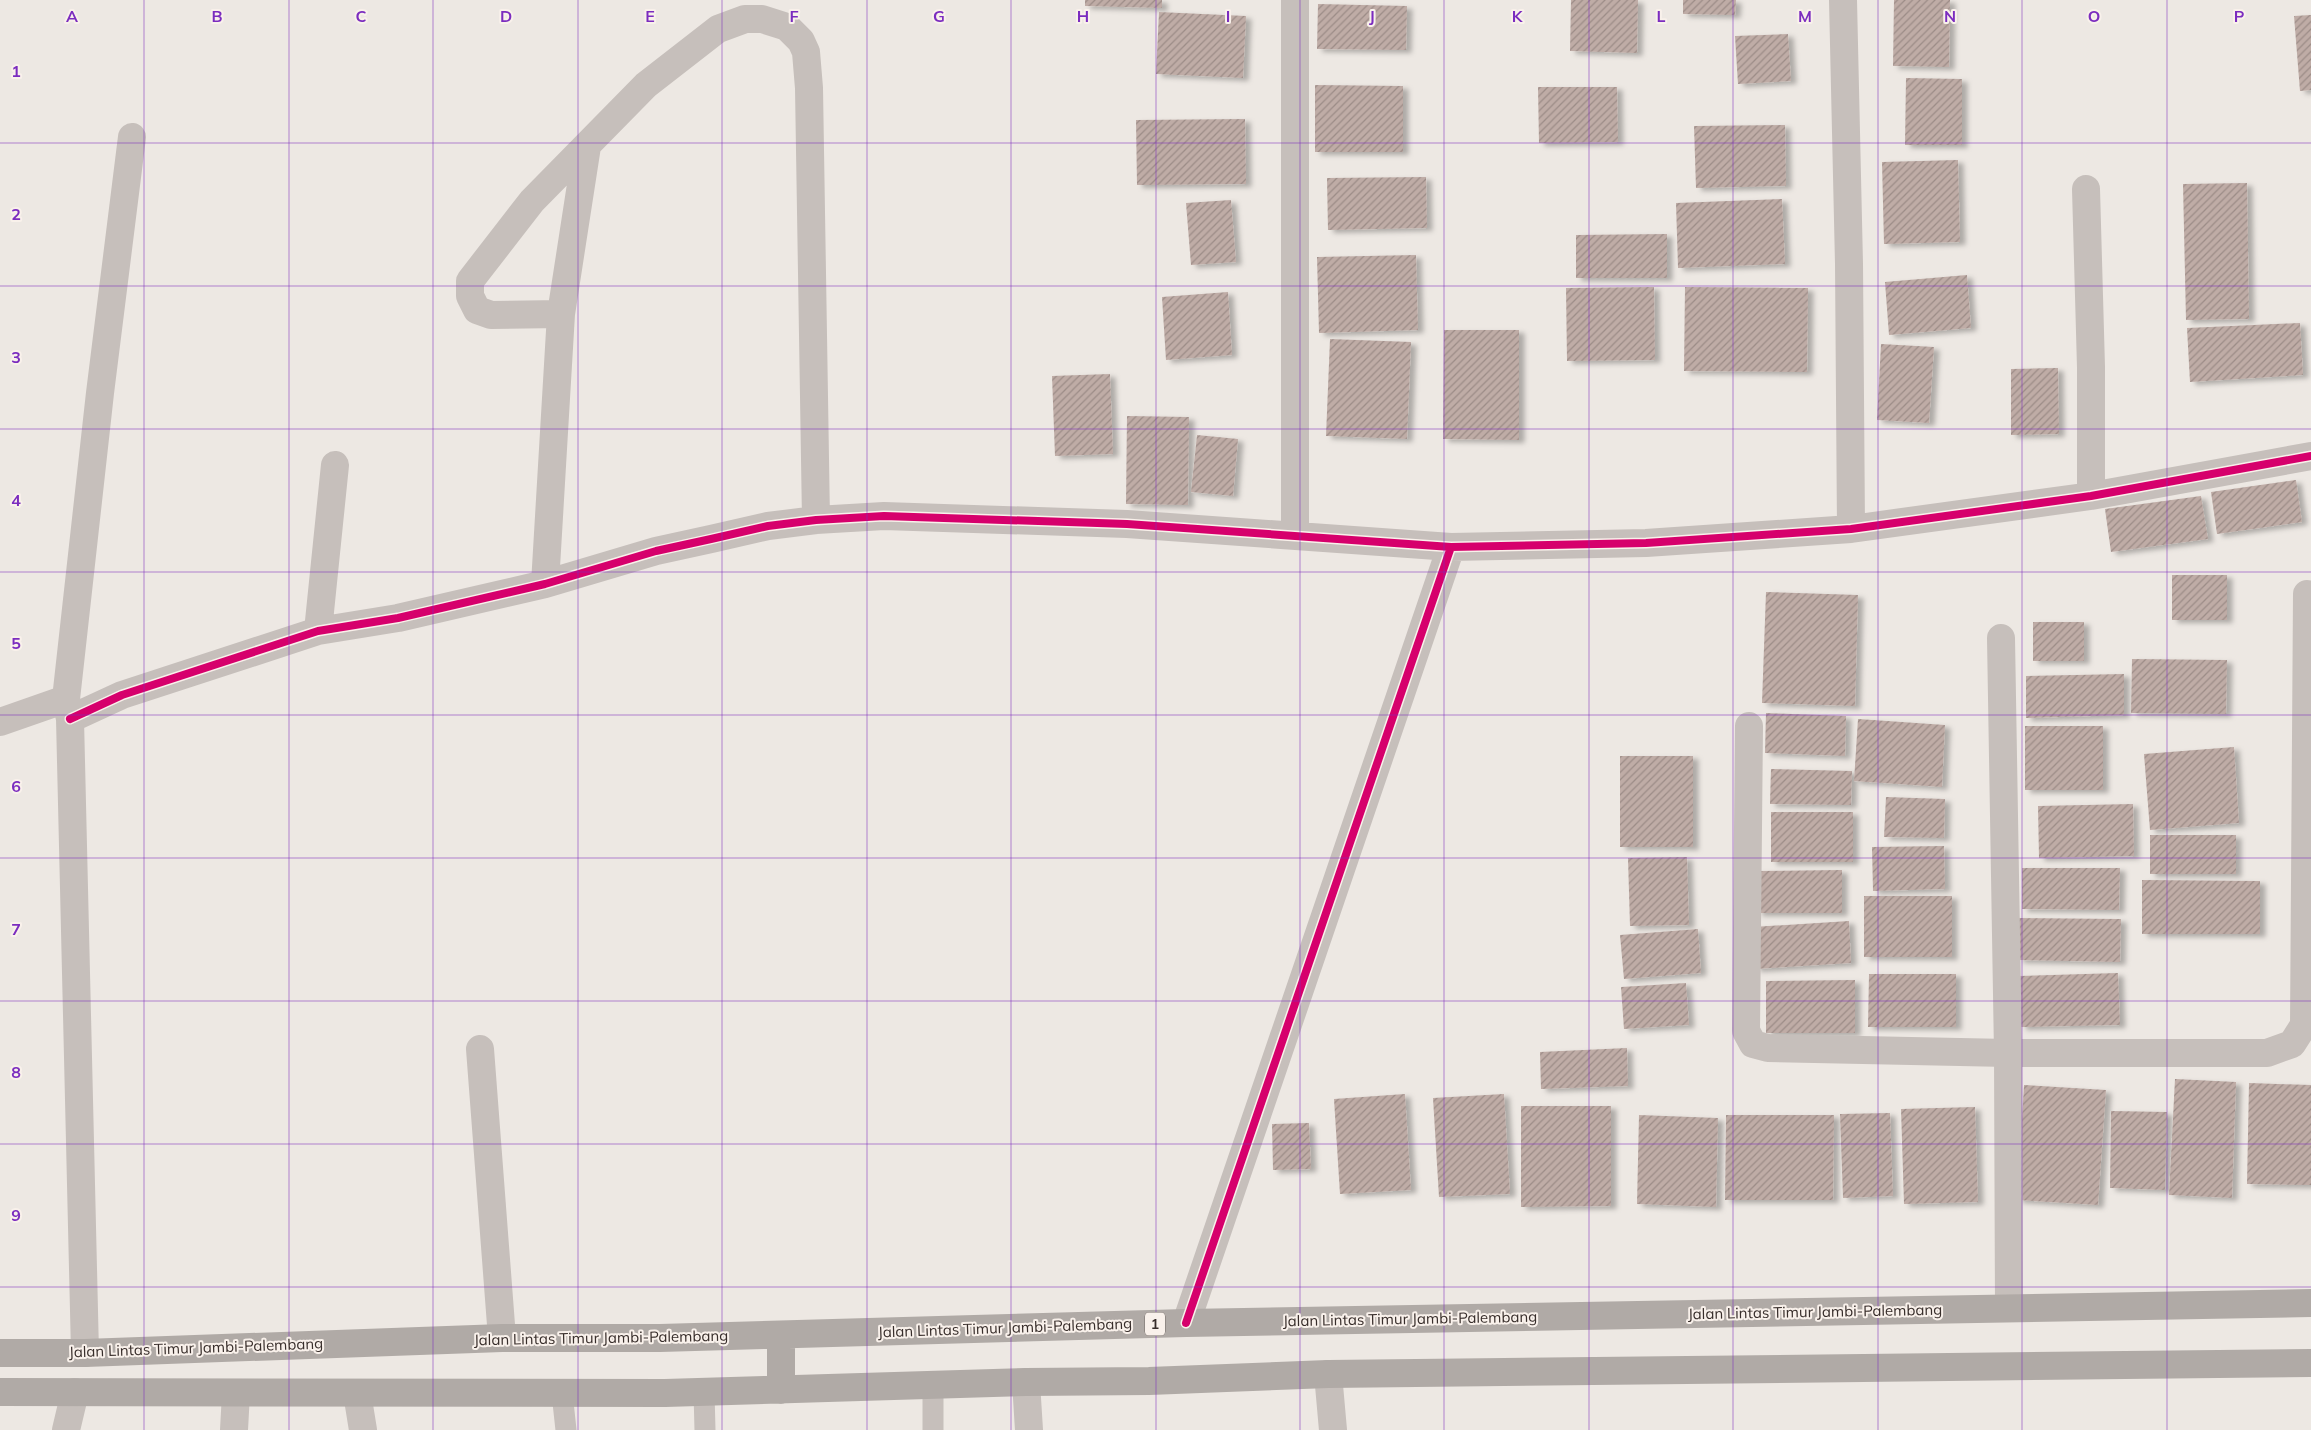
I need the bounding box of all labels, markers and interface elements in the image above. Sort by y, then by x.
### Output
text: A [66,6,78,26]
text: B [211,6,223,26]
text: C [356,6,367,26]
text: D [500,6,512,26]
text: E [645,6,655,26]
text: F [789,6,799,26]
text: G [933,6,945,26]
text: H [1077,6,1089,26]
text: I [1226,6,1230,26]
text: J [1369,6,1375,26]
text: K [1512,6,1524,26]
text: L [1657,6,1666,26]
text: M [1798,6,1812,26]
text: N [1944,6,1956,26]
text: O [2088,6,2100,26]
text: P [2234,6,2245,26]
text: 1 [11,61,21,81]
text: 2 [11,204,21,224]
text: 3 [11,347,21,367]
text: 4 [11,490,21,510]
text: 5 [11,633,21,653]
text: 6 [11,776,21,796]
text: 7 [11,919,21,939]
text: 8 [11,1062,21,1082]
text: 9 [11,1205,21,1225]
street label: Jalan Lintas Timur Jambi-Palembang [1688,1300,1942,1323]
street label: Jalan Lintas Timur Jambi-Palembang [1283,1307,1537,1330]
road number: 1 [1145,1312,1165,1336]
street label: Jalan Lintas Timur Jambi-Palembang [878,1314,1132,1341]
street label: Jalan Lintas Timur Jambi-Palembang [474,1326,728,1349]
street label: Jalan Lintas Timur Jambi-Palembang [69,1334,323,1361]

